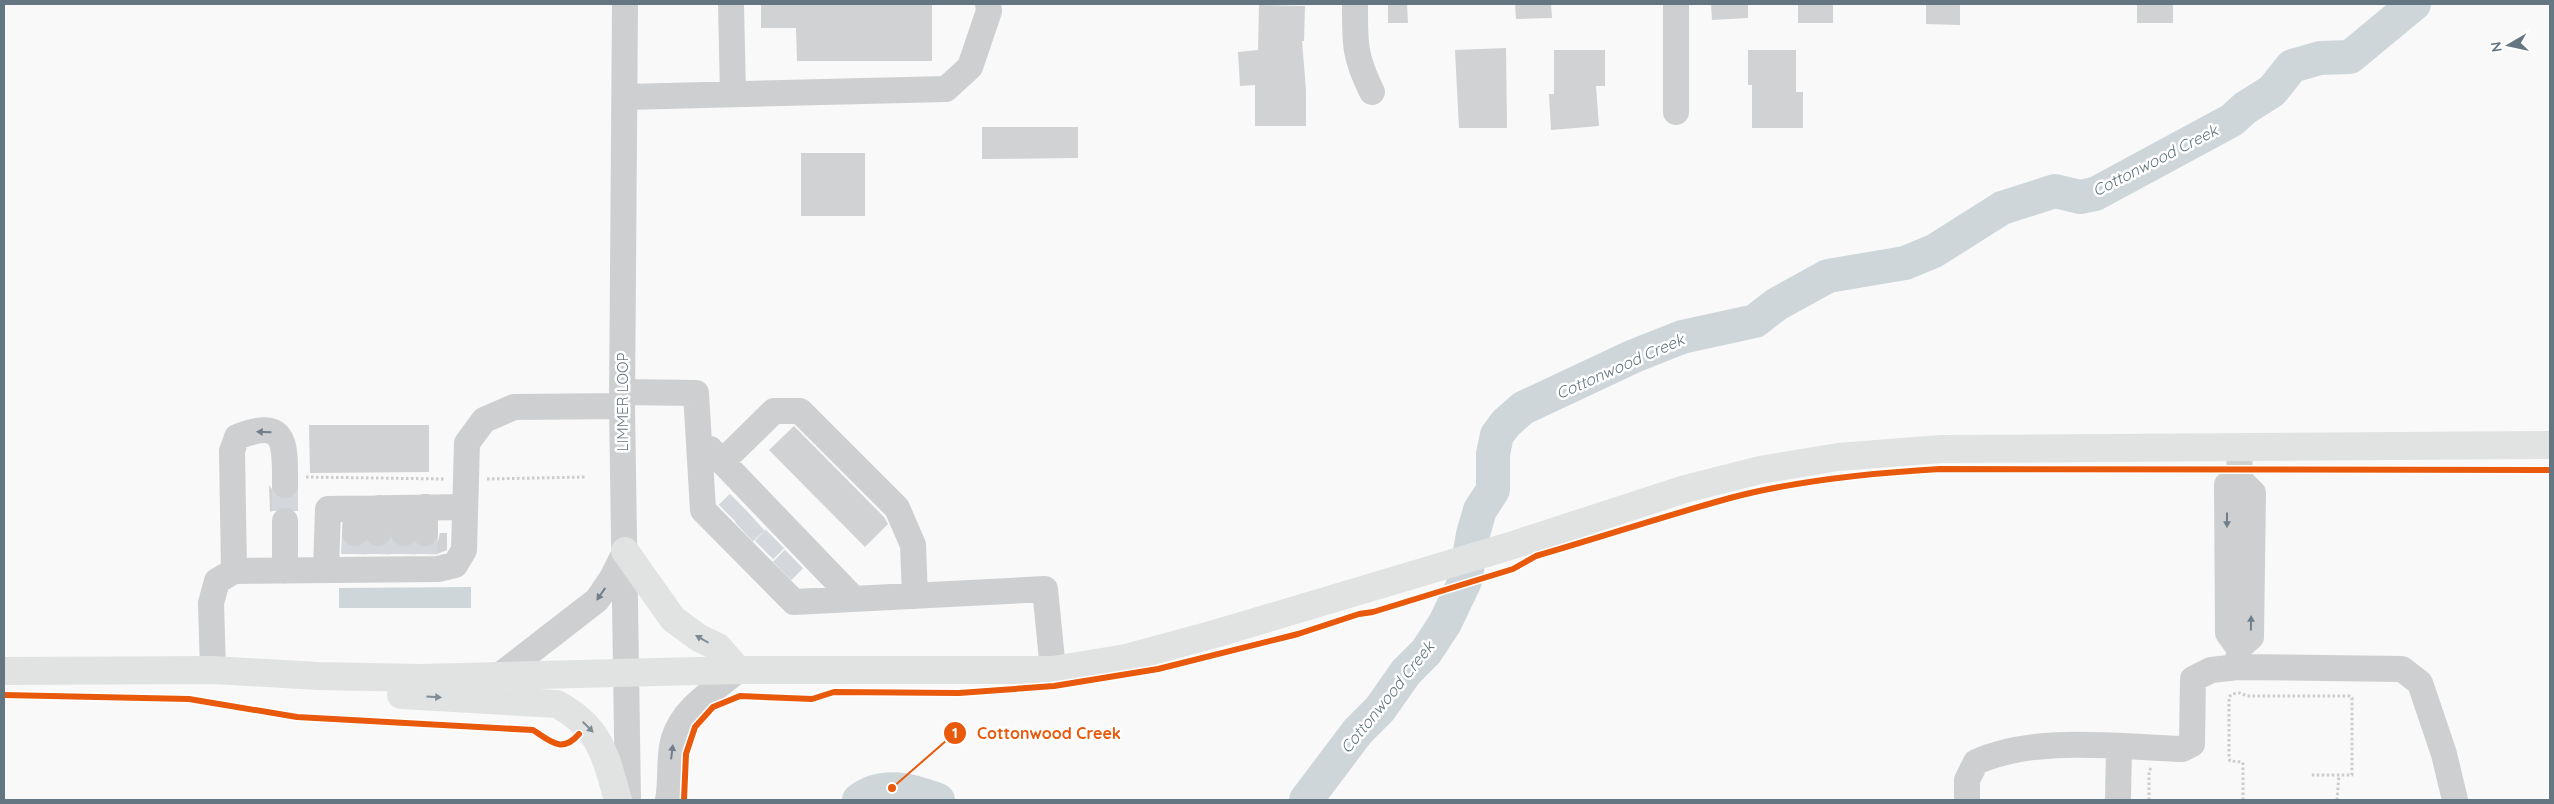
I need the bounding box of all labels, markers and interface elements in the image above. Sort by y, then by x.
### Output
north arrow [2484,20,2534,70]
text: N [2486,41,2506,54]
water label: Cottonwood Creek [2089,119,2222,200]
water label: Cottonwood Creek [1553,328,1688,403]
street label: LIMMER LOOP [613,352,632,451]
one-way arrow [256,428,272,436]
one-way arrow [2223,512,2231,528]
one-way arrow [596,587,606,601]
one-way arrow [2247,615,2255,631]
one-way arrow [695,634,708,643]
water label: Cottonwood Creek [1336,636,1439,757]
one-way arrow [426,693,442,701]
callout: Cottonwood Creek [942,718,1131,749]
one-way arrow [582,721,594,733]
text: 1 [952,723,958,742]
text: Cottonwood Creek [977,723,1121,743]
one-way arrow [669,743,677,759]

